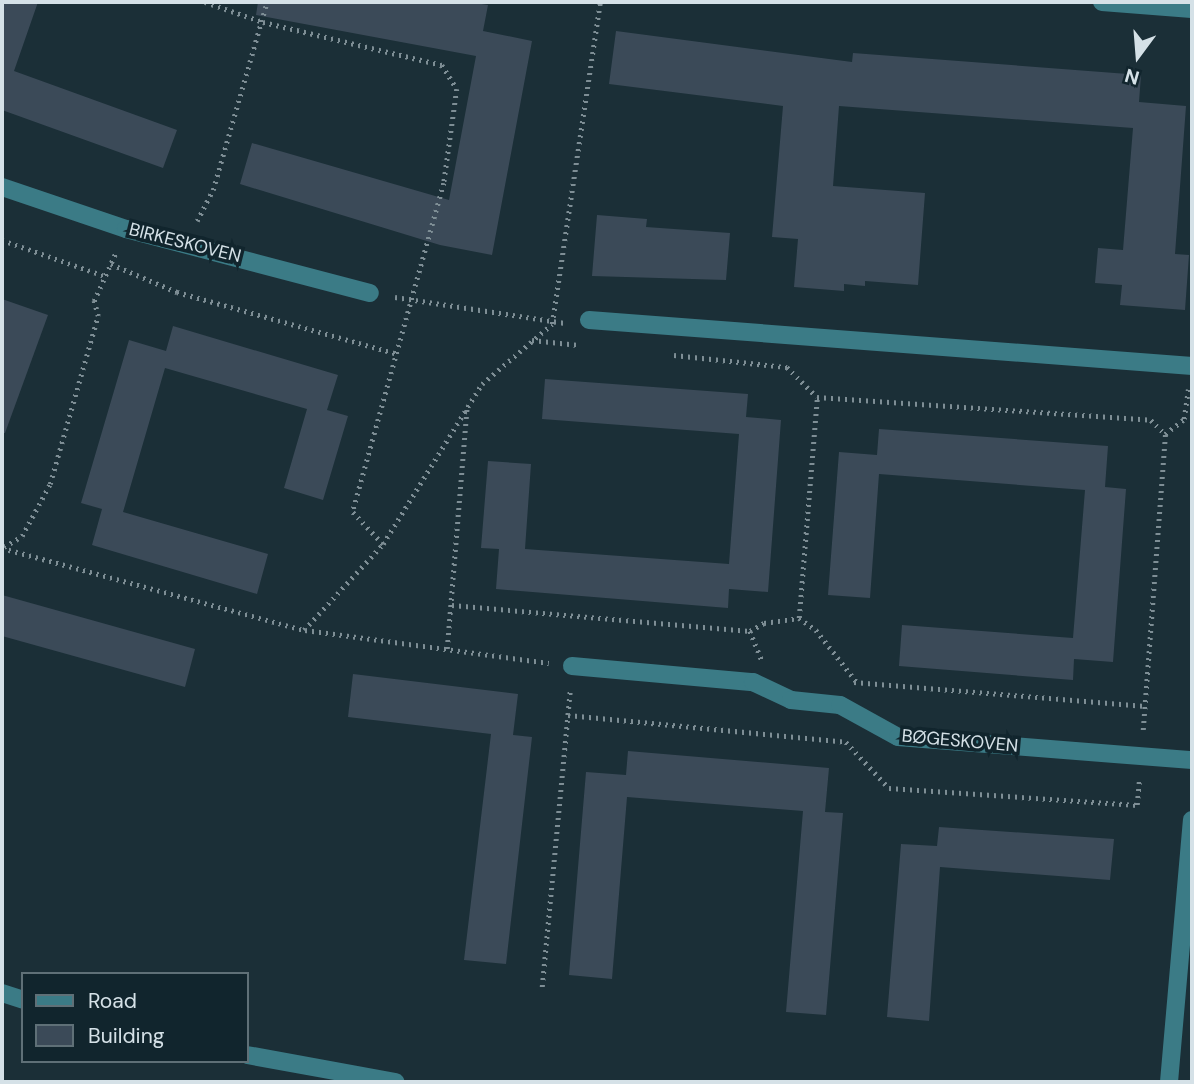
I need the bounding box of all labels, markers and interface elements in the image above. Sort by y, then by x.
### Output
north arrow [1103,21,1173,91]
text: N [1122,63,1142,91]
street label: BIRKESKOVEN [127,219,243,267]
street label: BØGESKOVEN [901,725,1019,757]
legend [21,972,248,1063]
text: Road [88,987,137,1015]
text: Building [88,1022,164,1050]

